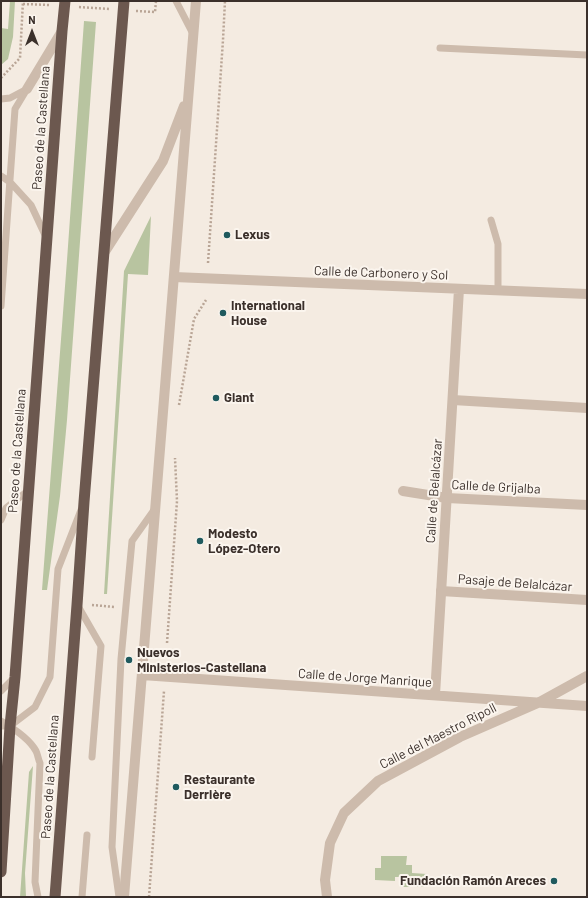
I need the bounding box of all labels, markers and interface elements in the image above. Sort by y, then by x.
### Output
north arrow [12,12,52,52]
text: N [28,13,36,26]
street label: Paseo de la Castellana [29,65,53,191]
place label: Lexus [235,227,270,243]
marker: Lexus [222,230,232,240]
street label: Calle de Carbonero y Sol [314,263,448,283]
place label: International House [231,298,305,329]
marker: International House [218,308,228,318]
street label: Paseo de la Castellana [5,388,29,514]
place label: Giant [224,390,254,406]
marker: Giant [211,393,221,403]
street label: Calle de Belalcázar [423,438,445,544]
street label: Calle de Grijalba [451,477,541,497]
place label: Modesto López-Otero [208,526,280,557]
marker: Modesto López-Otero [195,536,205,546]
street label: Pasaje de Belalcázar [457,571,573,595]
place label: Nuevos Ministerios-Castellana [137,645,266,676]
marker: Nuevos Ministerios-Castellana [124,655,134,665]
street label: Calle de Jorge Manrique [297,666,433,690]
street label: Calle del Maestro Ripoll [377,700,499,772]
street label: Paseo de la Castellana [38,714,62,840]
place label: Restaurante Derrière [184,772,255,803]
marker: Restaurante Derrière [171,782,181,792]
place label: Fundación Ramón Areces [400,873,546,889]
marker: Fundación Ramón Areces [549,876,559,886]

